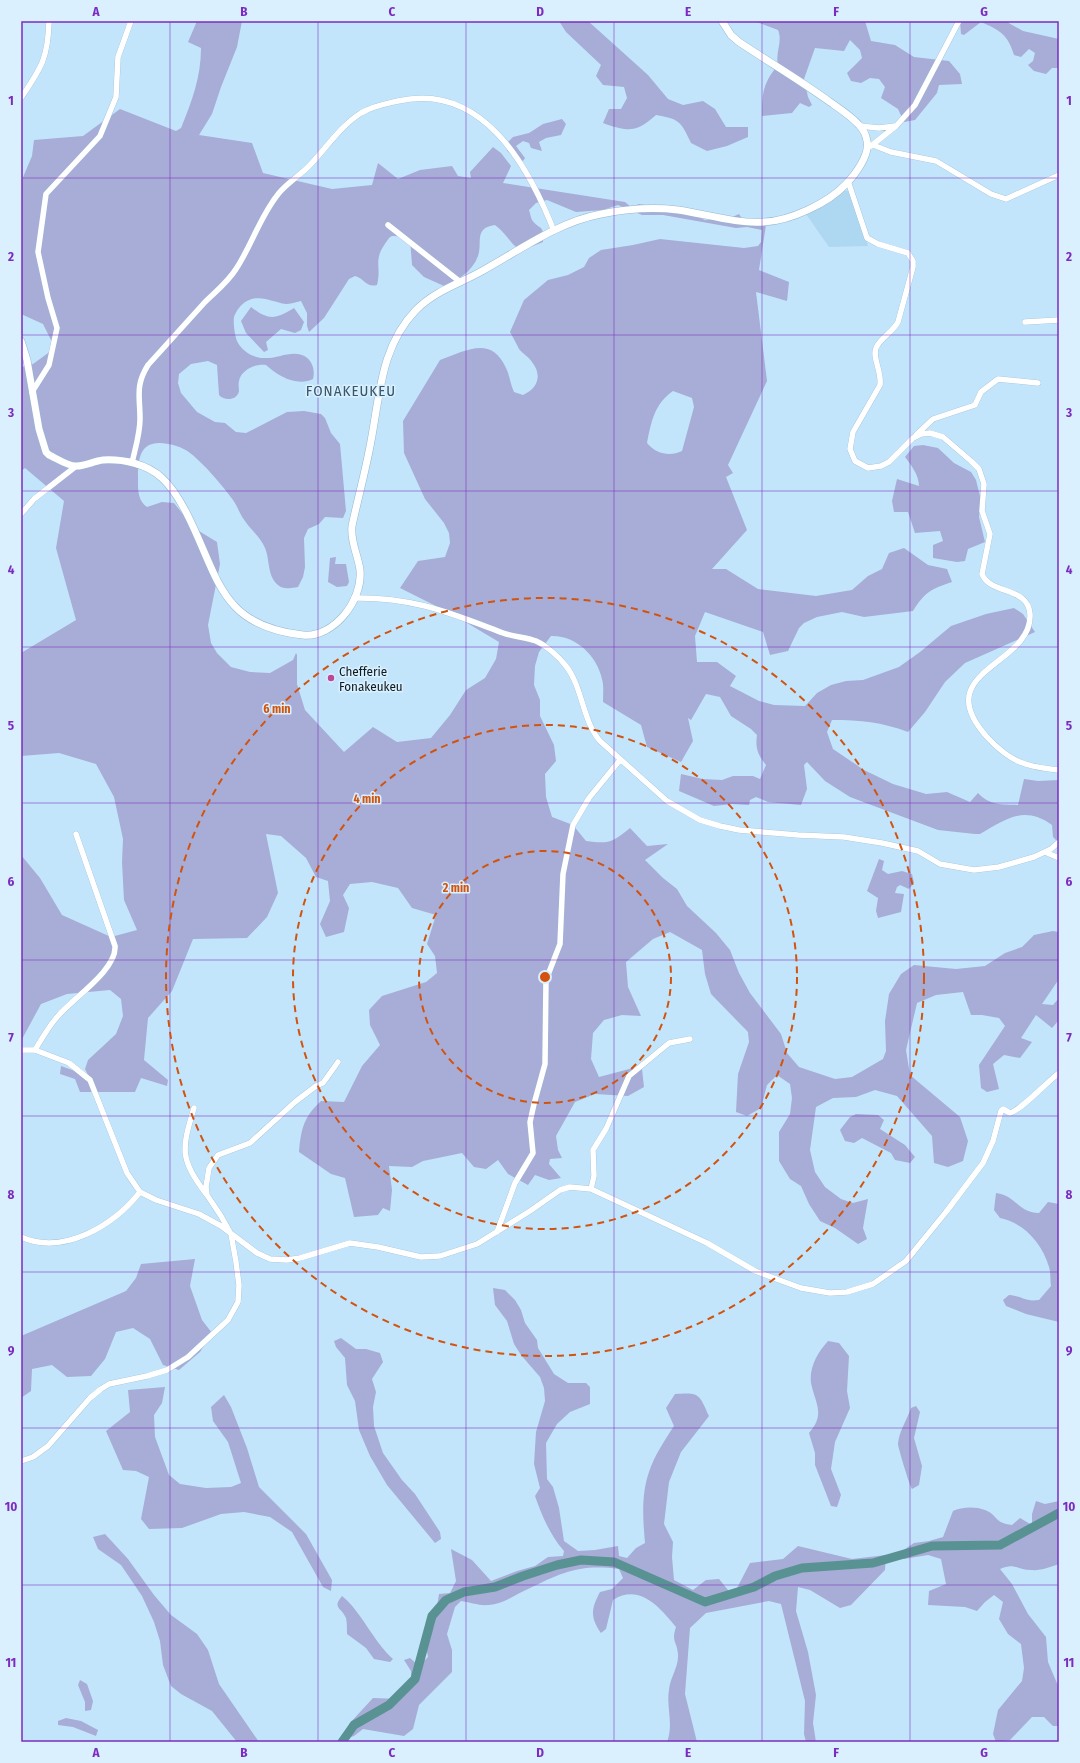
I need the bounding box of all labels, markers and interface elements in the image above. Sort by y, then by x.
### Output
text: A [91,4,100,19]
text: B [240,4,248,19]
text: C [389,4,396,19]
text: D [536,4,544,19]
text: E [685,4,691,19]
text: F [833,4,839,19]
text: G [980,4,988,19]
text: 1 [8,93,14,108]
text: 1 [1066,93,1072,108]
text: 2 [7,249,14,264]
text: 2 [1065,249,1072,264]
district label: FONAKEUKEU [306,382,396,400]
text: 3 [7,405,14,420]
text: 3 [1065,405,1072,420]
text: 4 [8,562,15,577]
text: 4 [1066,562,1073,577]
place label: Chefferie Fonakeukeu [339,664,403,694]
marker: Chefferie Fonakeukeu [326,673,336,683]
text: 6 min [263,702,291,716]
text: 5 [8,718,14,733]
text: 5 [1066,718,1072,733]
text: 4 min [353,792,381,806]
text: 6 [8,874,15,889]
text: 6 [1066,874,1073,889]
text: 2 min [442,881,469,895]
centre of rings [538,970,552,984]
text: 7 [8,1030,14,1045]
text: 7 [1066,1030,1072,1045]
text: 8 [8,1187,15,1202]
text: 8 [1066,1187,1073,1202]
text: 9 [8,1343,15,1358]
text: 9 [1066,1343,1073,1358]
text: 10 [5,1499,17,1514]
text: 10 [1063,1499,1075,1514]
text: 11 [6,1655,16,1670]
text: 11 [1064,1655,1074,1670]
text: A [91,1745,100,1760]
text: B [240,1745,248,1760]
text: C [389,1745,396,1760]
text: D [536,1745,544,1760]
text: E [685,1745,691,1760]
text: F [833,1745,839,1760]
text: G [980,1745,988,1760]

